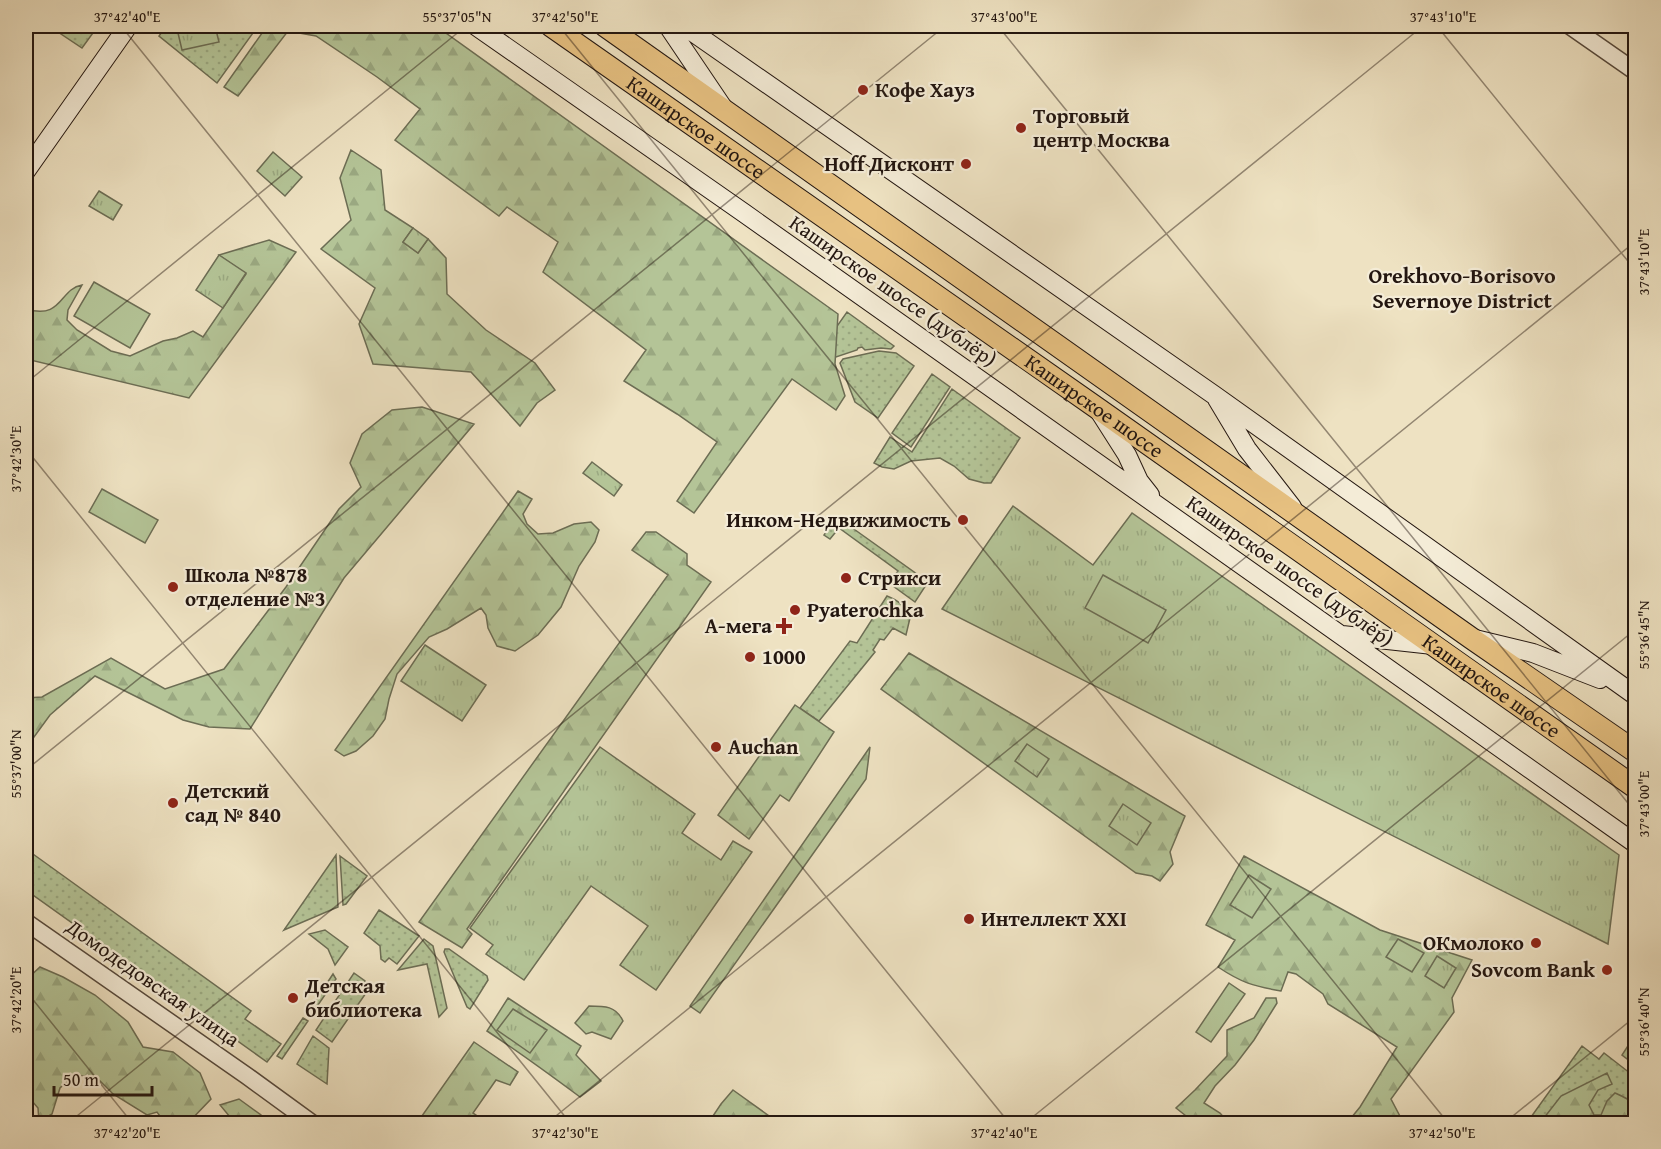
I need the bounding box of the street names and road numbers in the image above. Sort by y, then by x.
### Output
street label: Каширское шоссе [621,68,772,187]
street label: Каширское шоссе (дублёр) [783,207,1003,374]
street label: Каширское шоссе [1019,346,1170,465]
street label: Каширское шоссе (дублёр) [1180,487,1400,654]
street label: Каширское шоссе [1416,626,1568,745]
street label: Домодедовская улица [59,910,246,1054]

